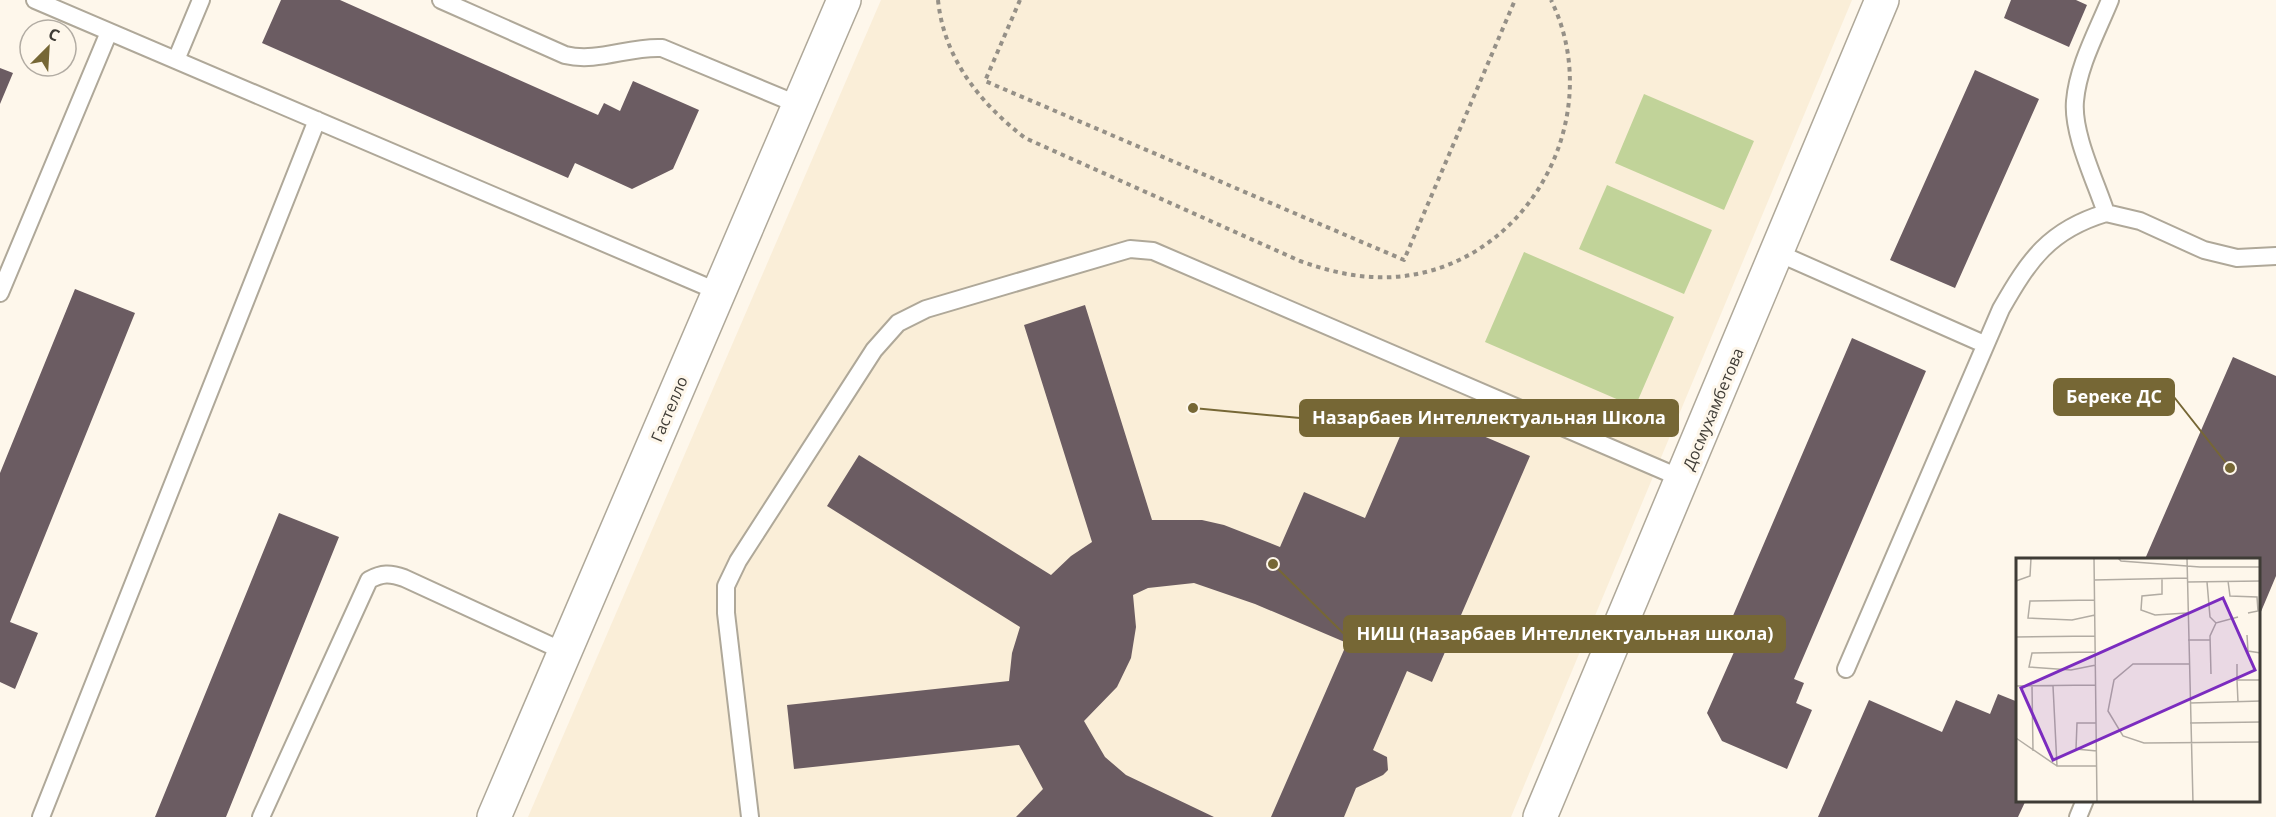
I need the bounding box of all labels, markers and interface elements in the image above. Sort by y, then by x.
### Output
north arrow [18,18,78,78]
text: С [45,22,63,46]
street label: Досмухамбетова [1677,345,1749,473]
street label: Гастелло [645,373,693,445]
callout: Береке ДС [2054,379,2174,415]
text: Береке ДС [2066,384,2162,408]
callout: Назарбаев Интеллектуальная Школа [1300,400,1678,436]
text: Назарбаев Интеллектуальная Школа [1312,405,1666,429]
inset map [2016,558,2261,802]
callout: НИШ (Назарбаев Интеллектуальная школа) [1344,616,1785,652]
text: НИШ (Назарбаев Интеллектуальная школа) [1357,621,1773,645]

